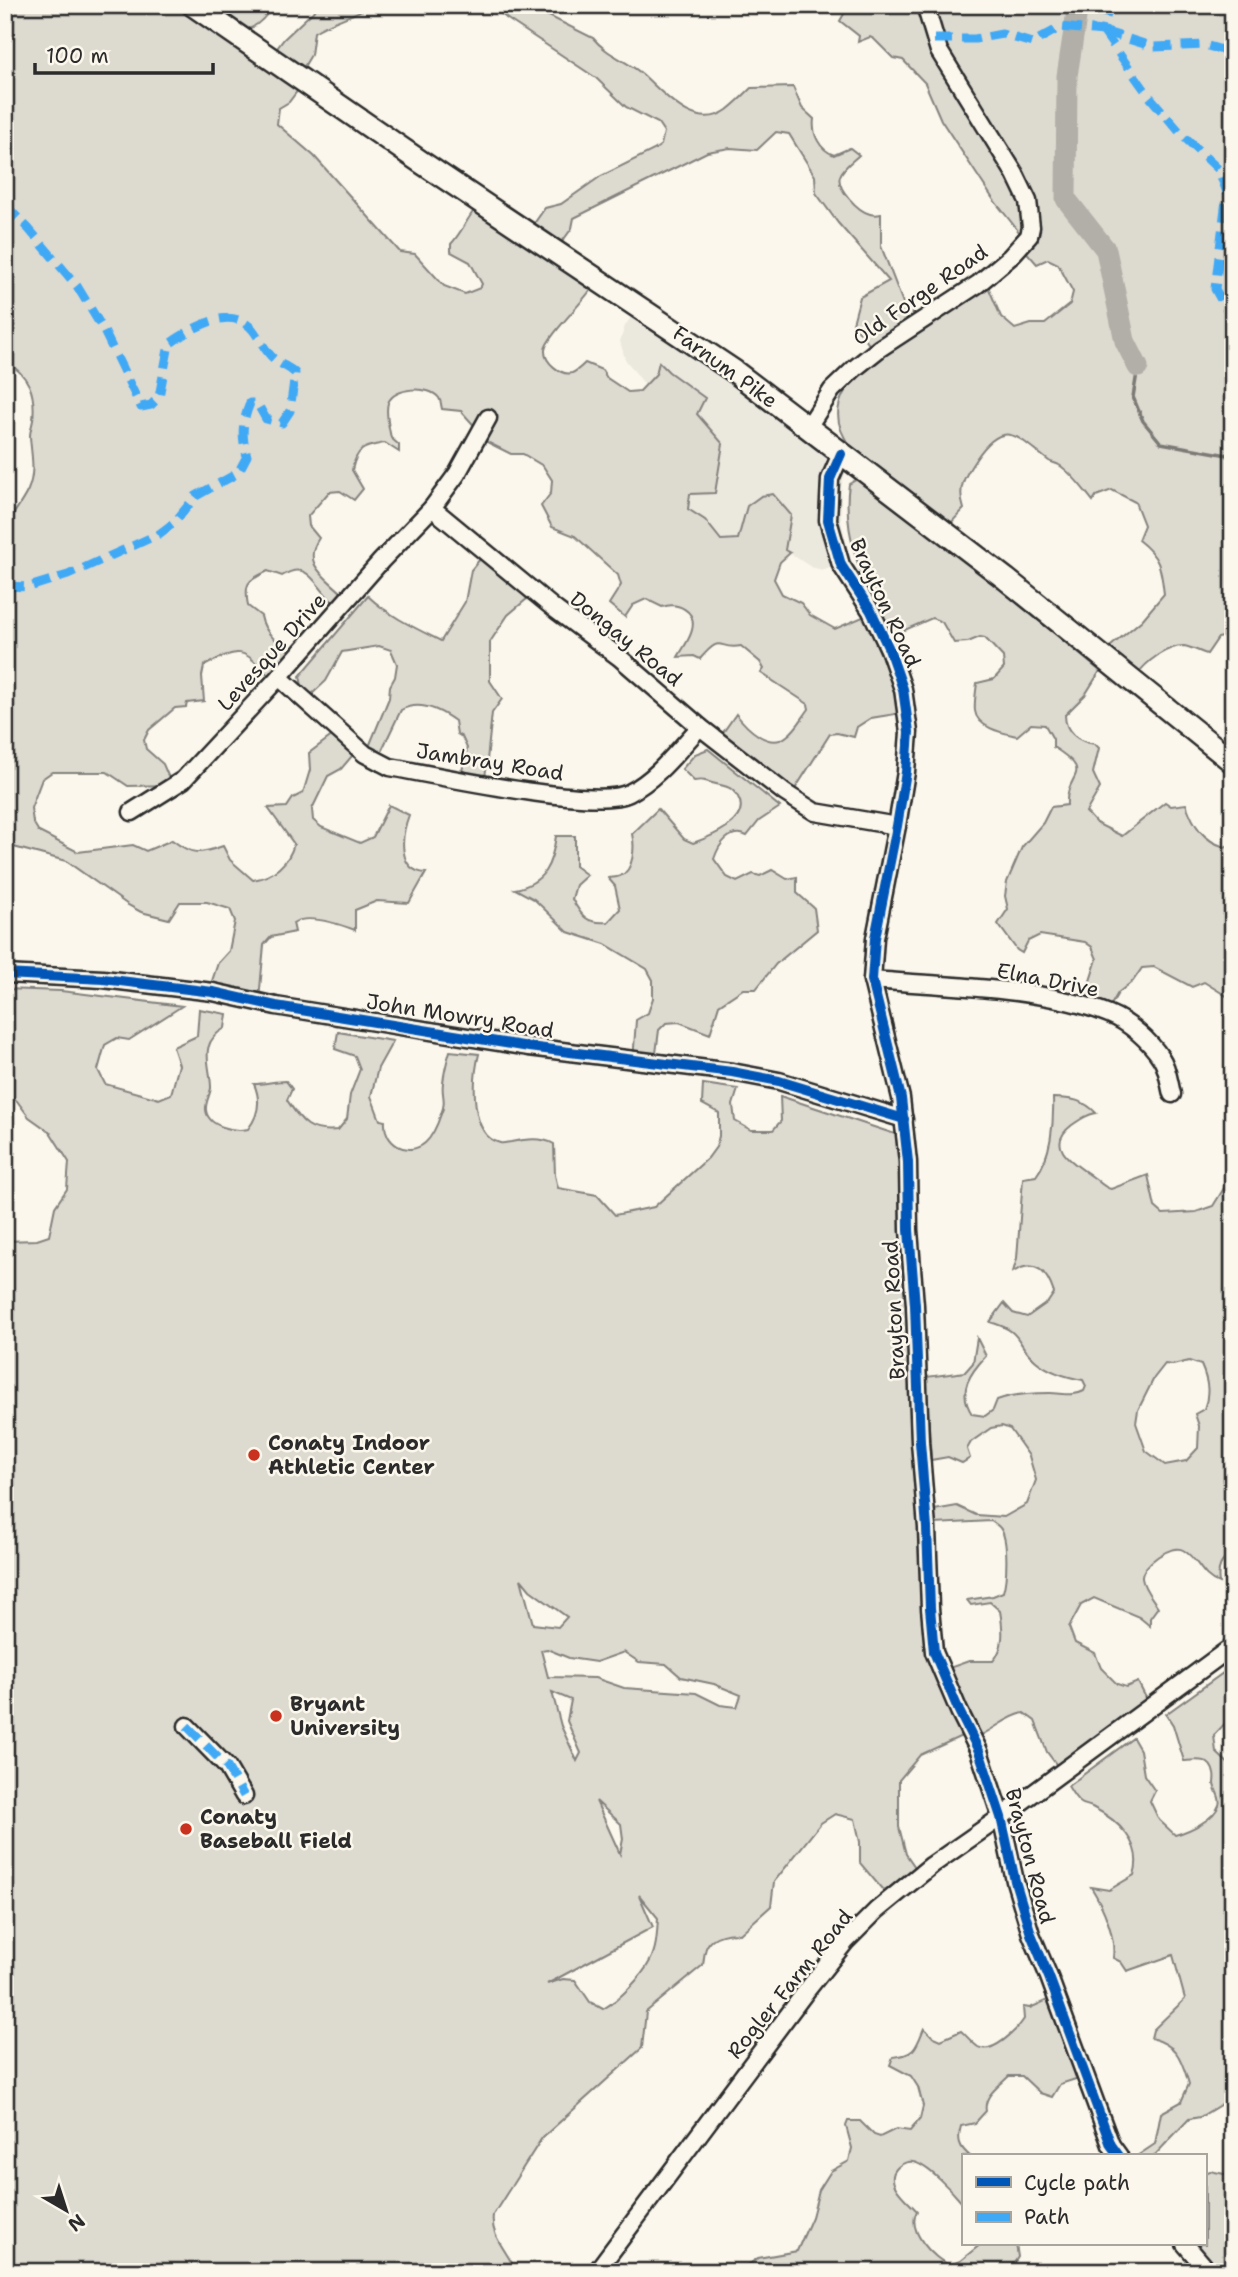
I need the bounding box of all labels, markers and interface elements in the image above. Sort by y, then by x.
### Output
scale bar [35,32,214,76]
text: 100 m [46,42,109,70]
street label: Old Forge Road [847,238,993,352]
street label: Farnum Pike [667,319,783,415]
street label: Brayton Road [843,534,927,672]
street label: Dongay Road [564,585,688,693]
street label: Levesque Drive [211,587,333,717]
street label: Jambray Road [414,737,566,787]
street label: Elna Drive [994,956,1102,1004]
street label: John Mowry Road [364,987,556,1045]
street label: Brayton Road [876,1240,912,1380]
place label: Conaty Indoor Athletic Center [268,1429,435,1481]
marker: Conaty Indoor Athletic Center [246,1447,262,1463]
place label: Bryant University [290,1690,400,1742]
marker: Bryant University [268,1708,284,1724]
street label: Brayton Road [998,1785,1062,1927]
place label: Conaty Baseball Field [200,1803,352,1855]
marker: Conaty Baseball Field [178,1821,194,1837]
street label: Rogler Farm Road [721,1903,859,2065]
legend [962,2154,1206,2246]
text: Cycle path [1024,2169,1130,2197]
north arrow [32,2176,102,2246]
text: Path [1024,2203,1070,2231]
text: N [63,2208,90,2237]

